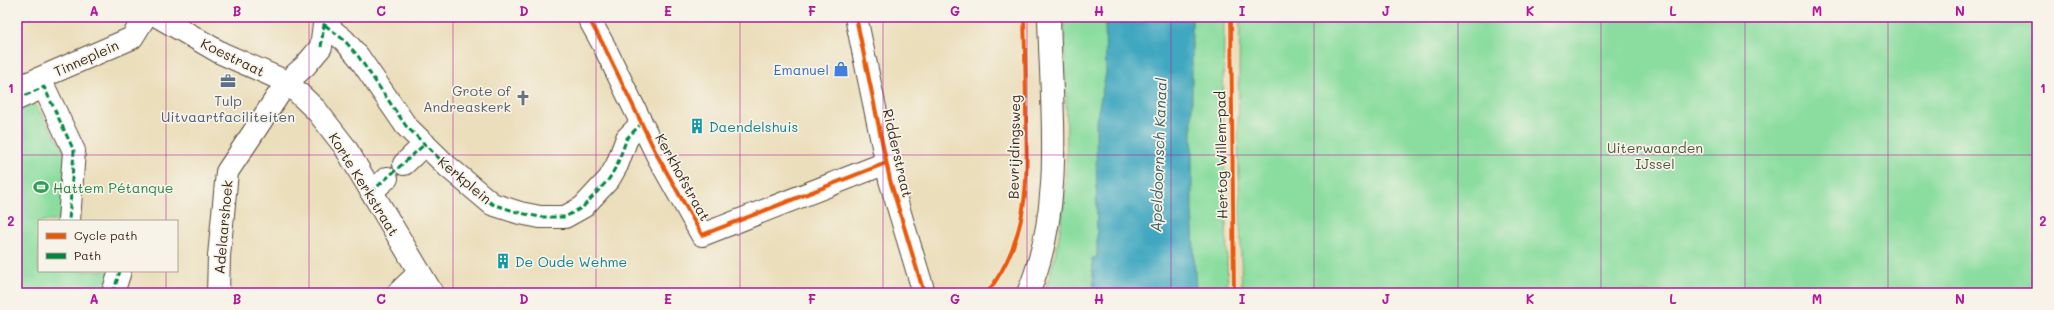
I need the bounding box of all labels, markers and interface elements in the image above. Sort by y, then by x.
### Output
text: A [89,2,99,19]
text: B [233,2,242,19]
text: C [376,2,386,19]
text: D [519,2,529,19]
text: E [664,2,672,19]
text: F [808,2,816,19]
text: G [950,2,960,19]
text: H [1094,2,1104,19]
text: I [1239,2,1246,19]
text: J [1382,2,1390,19]
text: K [1526,2,1535,19]
text: L [1669,2,1677,19]
text: M [1812,2,1822,19]
text: N [1955,2,1965,19]
street label: Koestraat [198,33,268,81]
street label: Tinneplein [51,35,121,81]
place label: Emanuel [774,60,829,79]
shop icon: Emanuel [832,60,850,78]
office icon: Tulp Uitvaartfaciliteiten [219,72,237,90]
water label: Apeldoornsch Kanaal [1145,77,1171,233]
text: 1 [8,79,14,96]
text: 1 [2040,79,2046,96]
place label: Grote of Andreaskerk [423,81,512,116]
church icon: Grote of Andreaskerk [514,89,532,107]
place label: Tulp Uitvaartfaciliteiten [161,91,295,126]
street label: Hertog Willem-pad [1210,91,1232,219]
street label: Bevrijdingsweg [1004,95,1024,199]
street label: Ridderstraat [879,107,917,199]
building icon: Daendelshuis [688,117,706,135]
place label: Daendelshuis [709,117,798,136]
street label: Korte Kerkstraat [325,129,403,239]
street label: Kerkhofstraat [651,130,715,224]
park label: Uiterwaarden IJssel [1607,138,1703,173]
street label: Kerkplein [434,152,496,208]
sports icon: Hattem Pétanque [32,178,50,196]
place label: Hattem Pétanque [53,178,173,197]
street label: Adelaarshoek [209,179,237,275]
text: 2 [7,212,15,229]
text: 2 [2039,212,2047,229]
legend [38,220,178,272]
text: Cycle path [74,227,137,243]
text: Path [74,247,101,263]
building icon: De Oude Wehme [494,252,512,270]
place label: De Oude Wehme [515,252,627,271]
text: A [89,290,99,307]
text: B [233,290,242,307]
text: C [376,290,386,307]
text: D [519,290,529,307]
text: E [664,290,672,307]
text: F [808,290,816,307]
text: G [950,290,960,307]
text: H [1094,290,1104,307]
text: I [1239,290,1246,307]
text: J [1382,290,1390,307]
text: K [1526,290,1535,307]
text: L [1669,290,1677,307]
text: M [1812,290,1822,307]
text: N [1955,290,1965,307]

